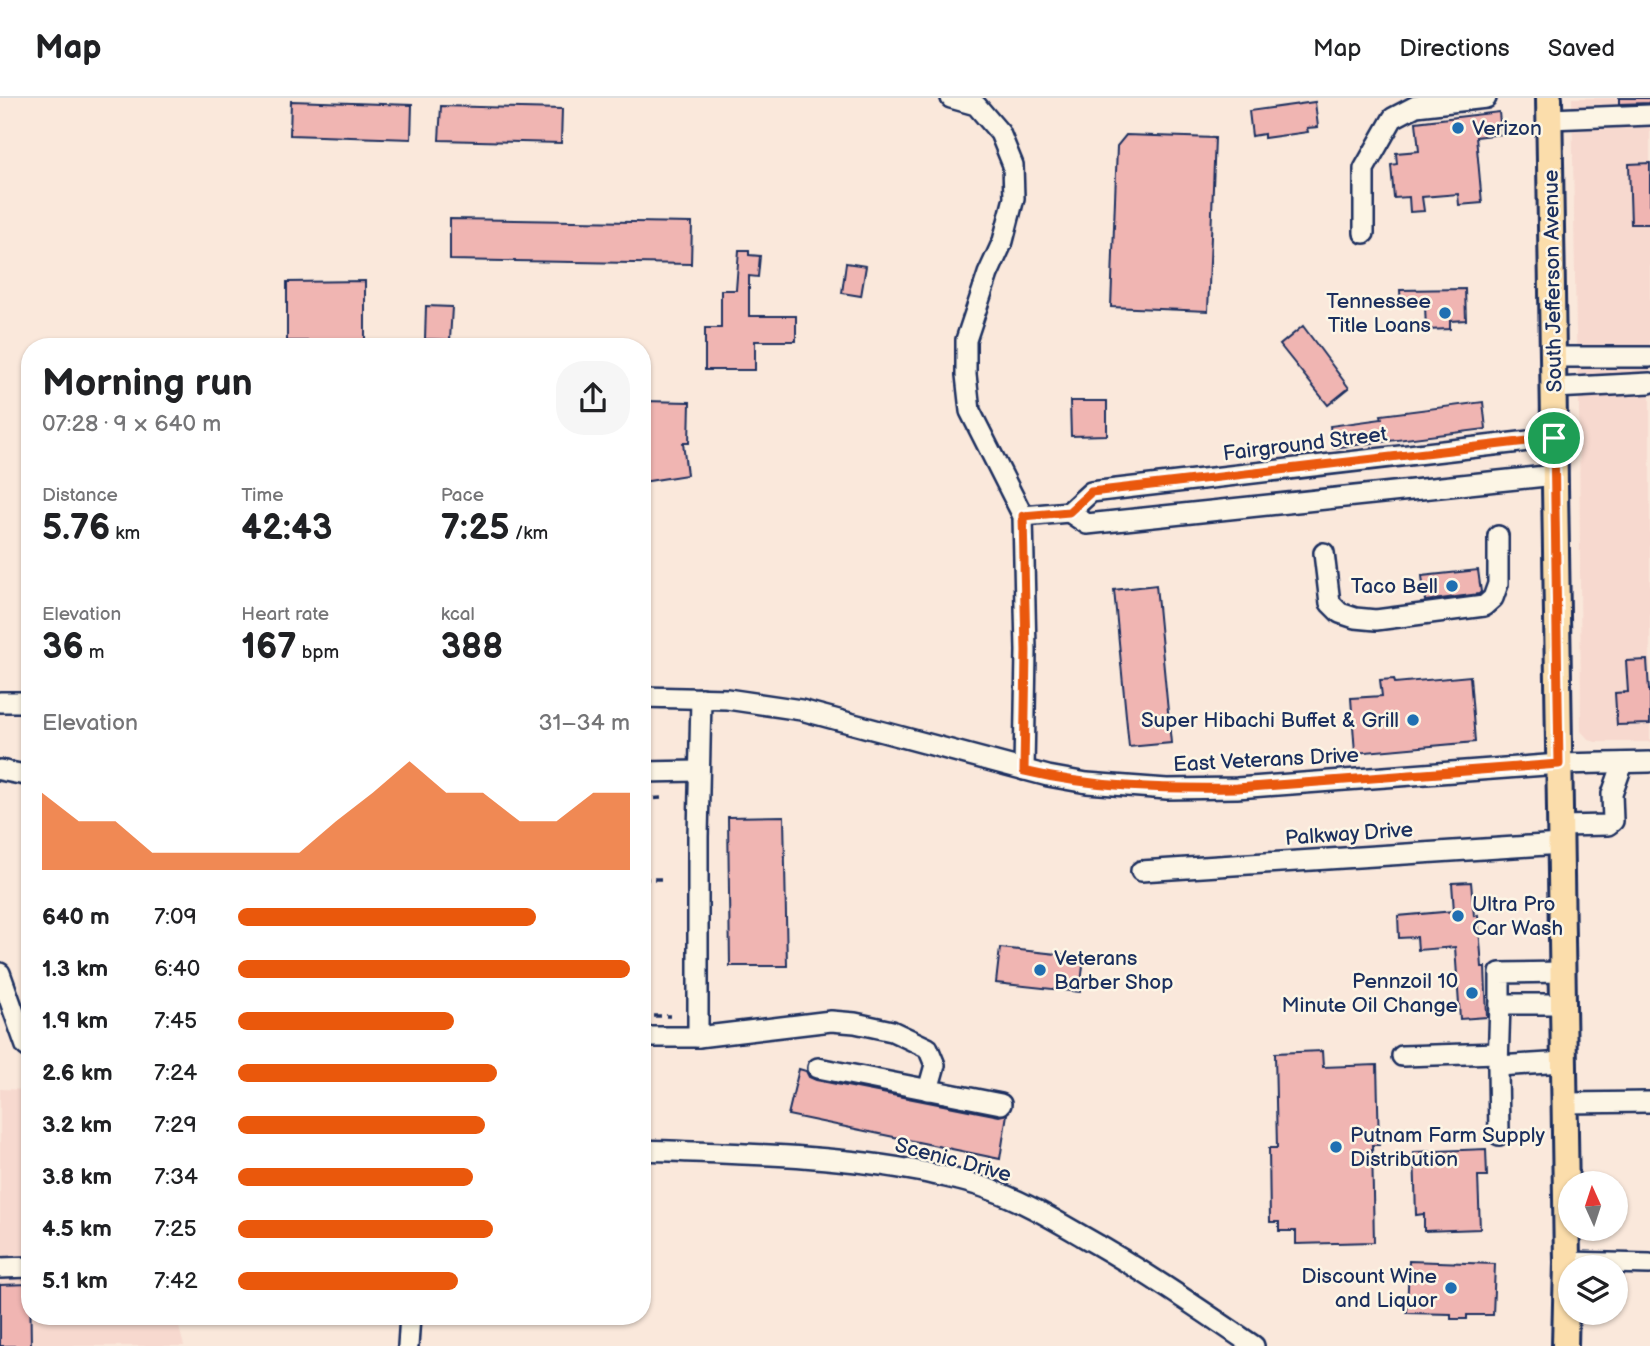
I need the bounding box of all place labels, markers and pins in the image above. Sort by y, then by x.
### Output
place label: Verizon [1472,116,1542,141]
marker: Verizon [1450,120,1466,136]
place label: Tennessee Title Loans [1326,289,1431,338]
marker: Tennessee Title Loans [1437,305,1453,321]
pin [1524,408,1584,468]
place label: Taco Bell [1351,574,1438,599]
marker: Taco Bell [1444,578,1460,594]
place label: Super Hibachi Buffet & Grill [1141,708,1399,733]
marker: Super Hibachi Buffet & Grill [1405,712,1421,728]
place label: Ultra Pro Car Wash [1472,892,1563,941]
marker: Ultra Pro Car Wash [1450,908,1466,924]
place label: Veterans Barber Shop [1054,946,1173,995]
marker: Veterans Barber Shop [1032,962,1048,978]
place label: Pennzoil 10 Minute Oil Change [1281,969,1458,1018]
marker: Pennzoil 10 Minute Oil Change [1464,985,1480,1001]
place label: Putnam Farm Supply Distribution [1350,1123,1546,1172]
marker: Putnam Farm Supply Distribution [1328,1139,1344,1155]
place label: Discount Wine and Liquor [1301,1264,1437,1313]
marker: Discount Wine and Liquor [1443,1280,1459,1296]

